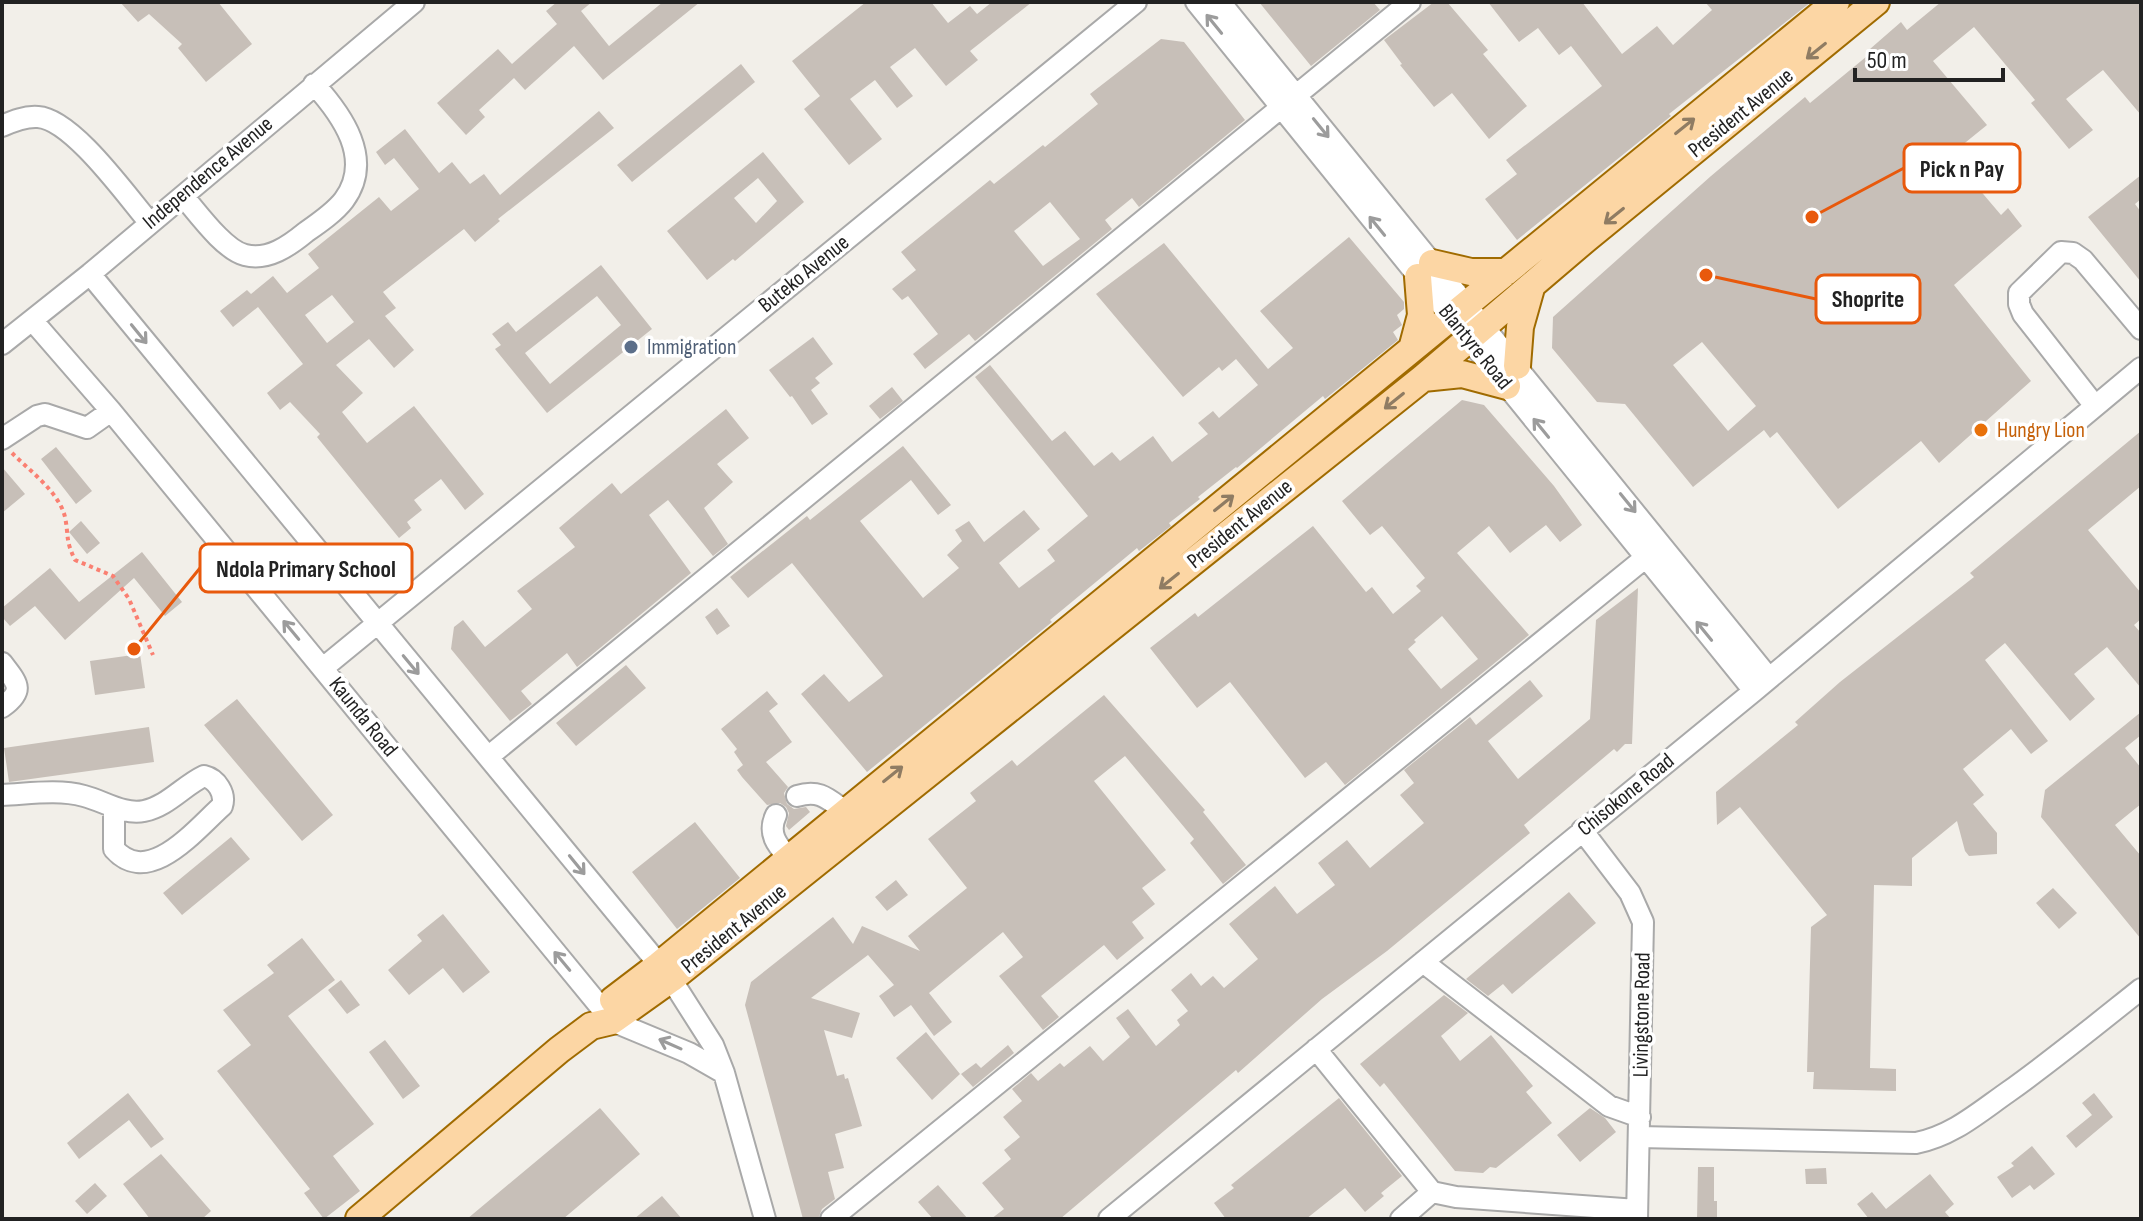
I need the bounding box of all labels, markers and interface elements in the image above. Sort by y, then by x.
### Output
one-way arrow [1205,14,1223,35]
scale bar [1855,32,2003,82]
one-way arrow [1805,42,1826,60]
text: 50 m [1867,46,1907,75]
street label: President Avenue [1683,62,1799,164]
street label: Independence Avenue [137,111,279,235]
one-way arrow [1674,117,1695,134]
one-way arrow [1312,118,1330,138]
callout: Pick n Pay [1904,144,2020,192]
text: Pick n Pay [1920,155,2004,184]
one-way arrow [1604,207,1625,225]
one-way arrow [1369,216,1386,237]
street label: Buteko Avenue [753,229,855,319]
callout: Shoprite [1816,275,1920,323]
text: Shoprite [1832,285,1904,314]
street label: Blantyre Road [1432,299,1518,395]
one-way arrow [130,323,148,344]
place label: Immigration [647,334,736,361]
marker: Immigration [622,338,640,356]
one-way arrow [1384,392,1404,410]
place label: Hungry Lion [1997,417,2085,444]
one-way arrow [1532,418,1550,439]
marker: Hungry Lion [1972,421,1990,439]
street label: President Avenue [1182,473,1298,575]
one-way arrow [1619,492,1636,513]
one-way arrow [1213,494,1234,512]
callout: Ndola Primary School [200,544,412,592]
text: Ndola Primary School [216,555,396,584]
one-way arrow [1159,572,1180,590]
one-way arrow [282,620,300,641]
one-way arrow [1696,620,1714,641]
one-way arrow [402,654,420,674]
street label: Kaunda Road [323,672,403,762]
street label: Chisokone Road [1572,748,1680,842]
one-way arrow [882,765,902,783]
one-way arrow [568,854,586,875]
street label: President Avenue [676,878,792,980]
one-way arrow [553,951,571,972]
street label: Livingstone Road [1627,952,1657,1078]
one-way arrow [658,1036,682,1051]

